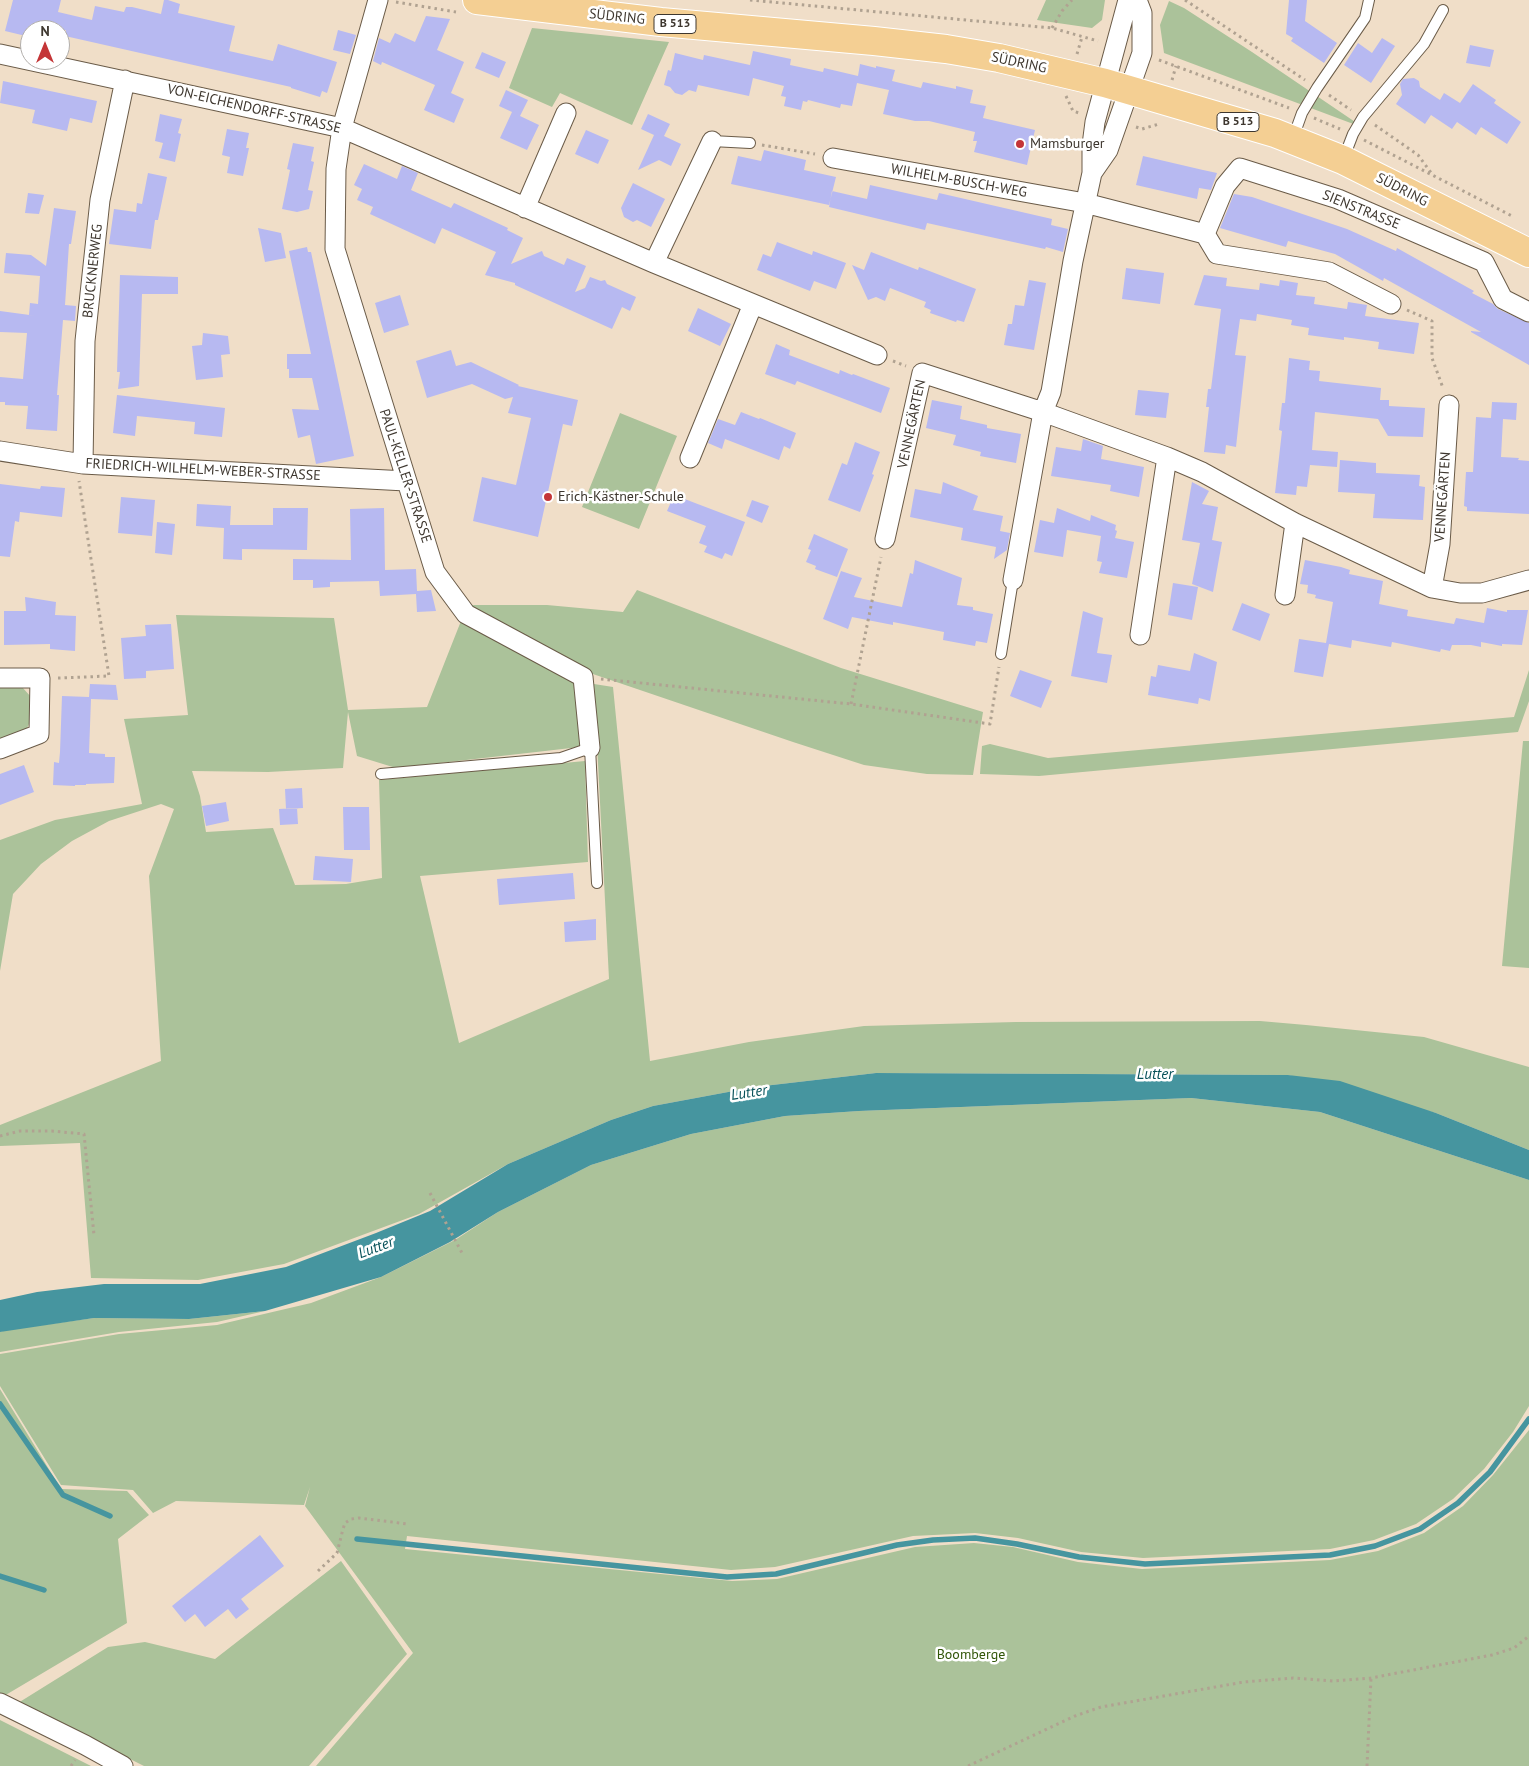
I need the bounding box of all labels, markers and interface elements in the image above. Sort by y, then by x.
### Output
street label: SÜDRING [588,6,646,28]
road number: B 513 [654,14,696,34]
north arrow [20,20,70,70]
text: N [40,22,50,40]
street label: SÜDRING [990,49,1048,77]
street label: VON-EICHENDORFF-STRASSE [165,81,343,137]
road number: B 513 [1217,112,1259,132]
place label: Mamsburger [1030,136,1105,152]
marker: Mamsburger [1014,138,1026,150]
street label: WILHELM-BUSCH-WEG [890,161,1028,201]
street label: SÜDRING [1373,170,1431,210]
street label: SIENSTRASSE [1320,187,1402,233]
street label: BRUCKNERWEG [80,223,106,319]
street label: VENNEGÄRTEN [894,378,930,470]
street label: PAUL-KELLER-STRASSE [375,407,435,545]
street label: VENNEGÄRTEN [1431,451,1455,543]
street label: FRIEDRICH-WILHELM-WEBER-STRASSE [85,455,321,485]
place label: Erich-Kästner-Schule [558,489,684,505]
marker: Erich-Kästner-Schule [542,491,554,503]
water label: Lutter [1137,1066,1173,1084]
water label: Lutter [730,1081,768,1105]
water label: Lutter [356,1233,396,1263]
park label: Boomberge [937,1647,1005,1663]

